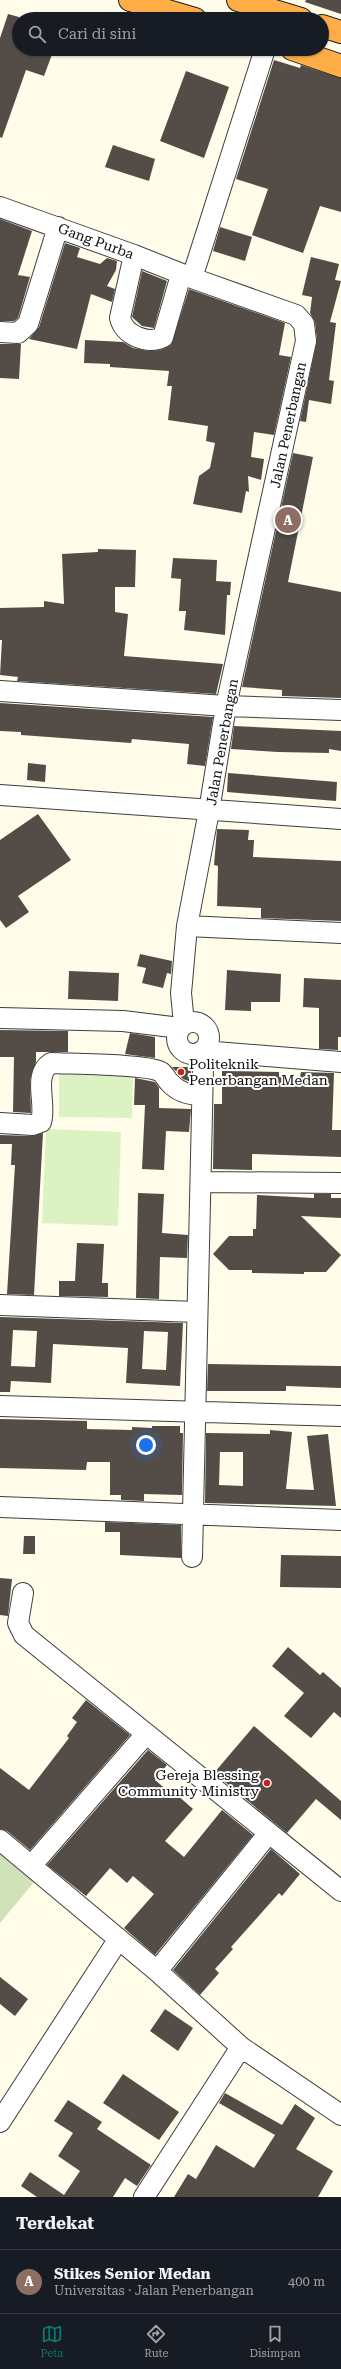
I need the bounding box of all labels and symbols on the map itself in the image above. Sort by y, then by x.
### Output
street label: Gang Purba [56,220,136,262]
street label: Jalan Penerbangan [267,361,309,489]
pin: A [275,505,301,535]
street label: Jalan Penerbangan [203,677,241,807]
place label: Politeknik Penerbangan Medan [189,1056,328,1088]
marker: Politeknik Penerbangan Medan [176,1067,186,1077]
your location [136,1435,156,1455]
place label: Gereja Blessing Community Ministry [118,1767,260,1799]
marker: Gereja Blessing Community Ministry [262,1778,272,1788]

